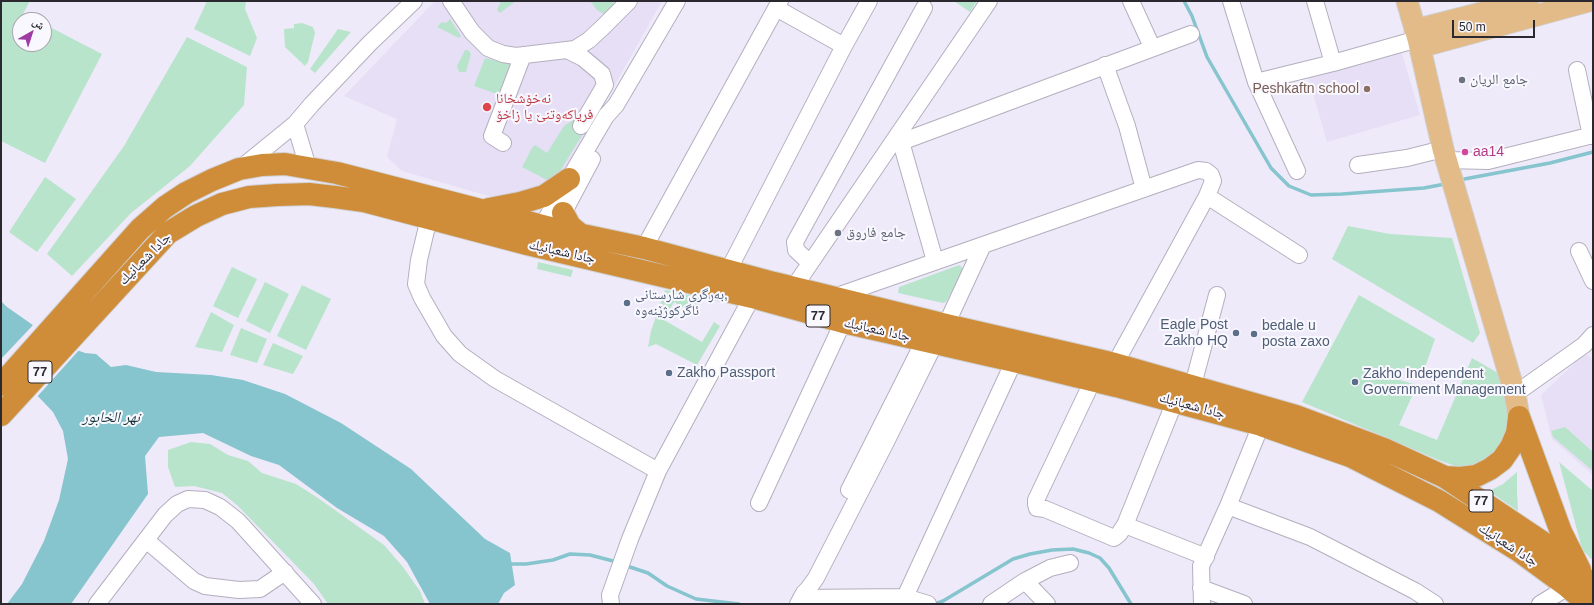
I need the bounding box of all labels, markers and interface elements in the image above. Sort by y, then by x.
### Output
north arrow [12,12,52,52]
scale bar [1454,12,1537,38]
text: ش [31,15,47,32]
text: 50 m [1459,20,1486,34]
place label: جامع الريان [1470,72,1528,88]
marker: جامع الريان [1457,75,1467,85]
place label: Peshkaftn school [1252,81,1359,97]
marker: Peshkaftn school [1362,84,1372,94]
place label: نه‌خۆشخانا فرياكه‌وتنێ يا زاخۆ [496,91,593,124]
marker: نه‌خۆشخانا فرياكه‌وتنێ يا زاخۆ [481,101,493,113]
place label: aa14 [1473,144,1504,160]
marker: aa14 [1460,147,1470,157]
place label: جامع فاروق [846,225,906,241]
marker: جامع فاروق [833,228,843,238]
street label: جادا شعبانيك [115,229,175,289]
street label: جادا شعبانيك [527,236,597,268]
place label: بەرگری شارستانی, ئاگرکوژێنەوە [635,287,728,320]
marker: بەرگری شارستانی, ئاگرکوژێنەوە [622,298,632,308]
road number: 77 [806,305,830,327]
street label: جادا شعبانيك [842,314,912,346]
place label: Eagle Post Zakho HQ [1160,317,1228,350]
place label: bedale u posta zaxo [1262,318,1330,350]
marker: Eagle Post Zakho HQ [1231,328,1241,338]
marker: bedale u posta zaxo [1249,329,1259,339]
road number: 77 [28,361,52,383]
place label: Zakho Passport [677,365,775,381]
place label: Zakho Independent Government Management [1363,366,1526,398]
marker: Zakho Passport [664,368,674,378]
marker: Zakho Independent Government Management [1350,377,1360,387]
street label: جادا شعبانيك [1157,389,1227,423]
water label: نهر الخابور [82,409,140,427]
road number: 77 [1469,490,1493,512]
street label: جادا شعبانيك [1475,520,1541,570]

